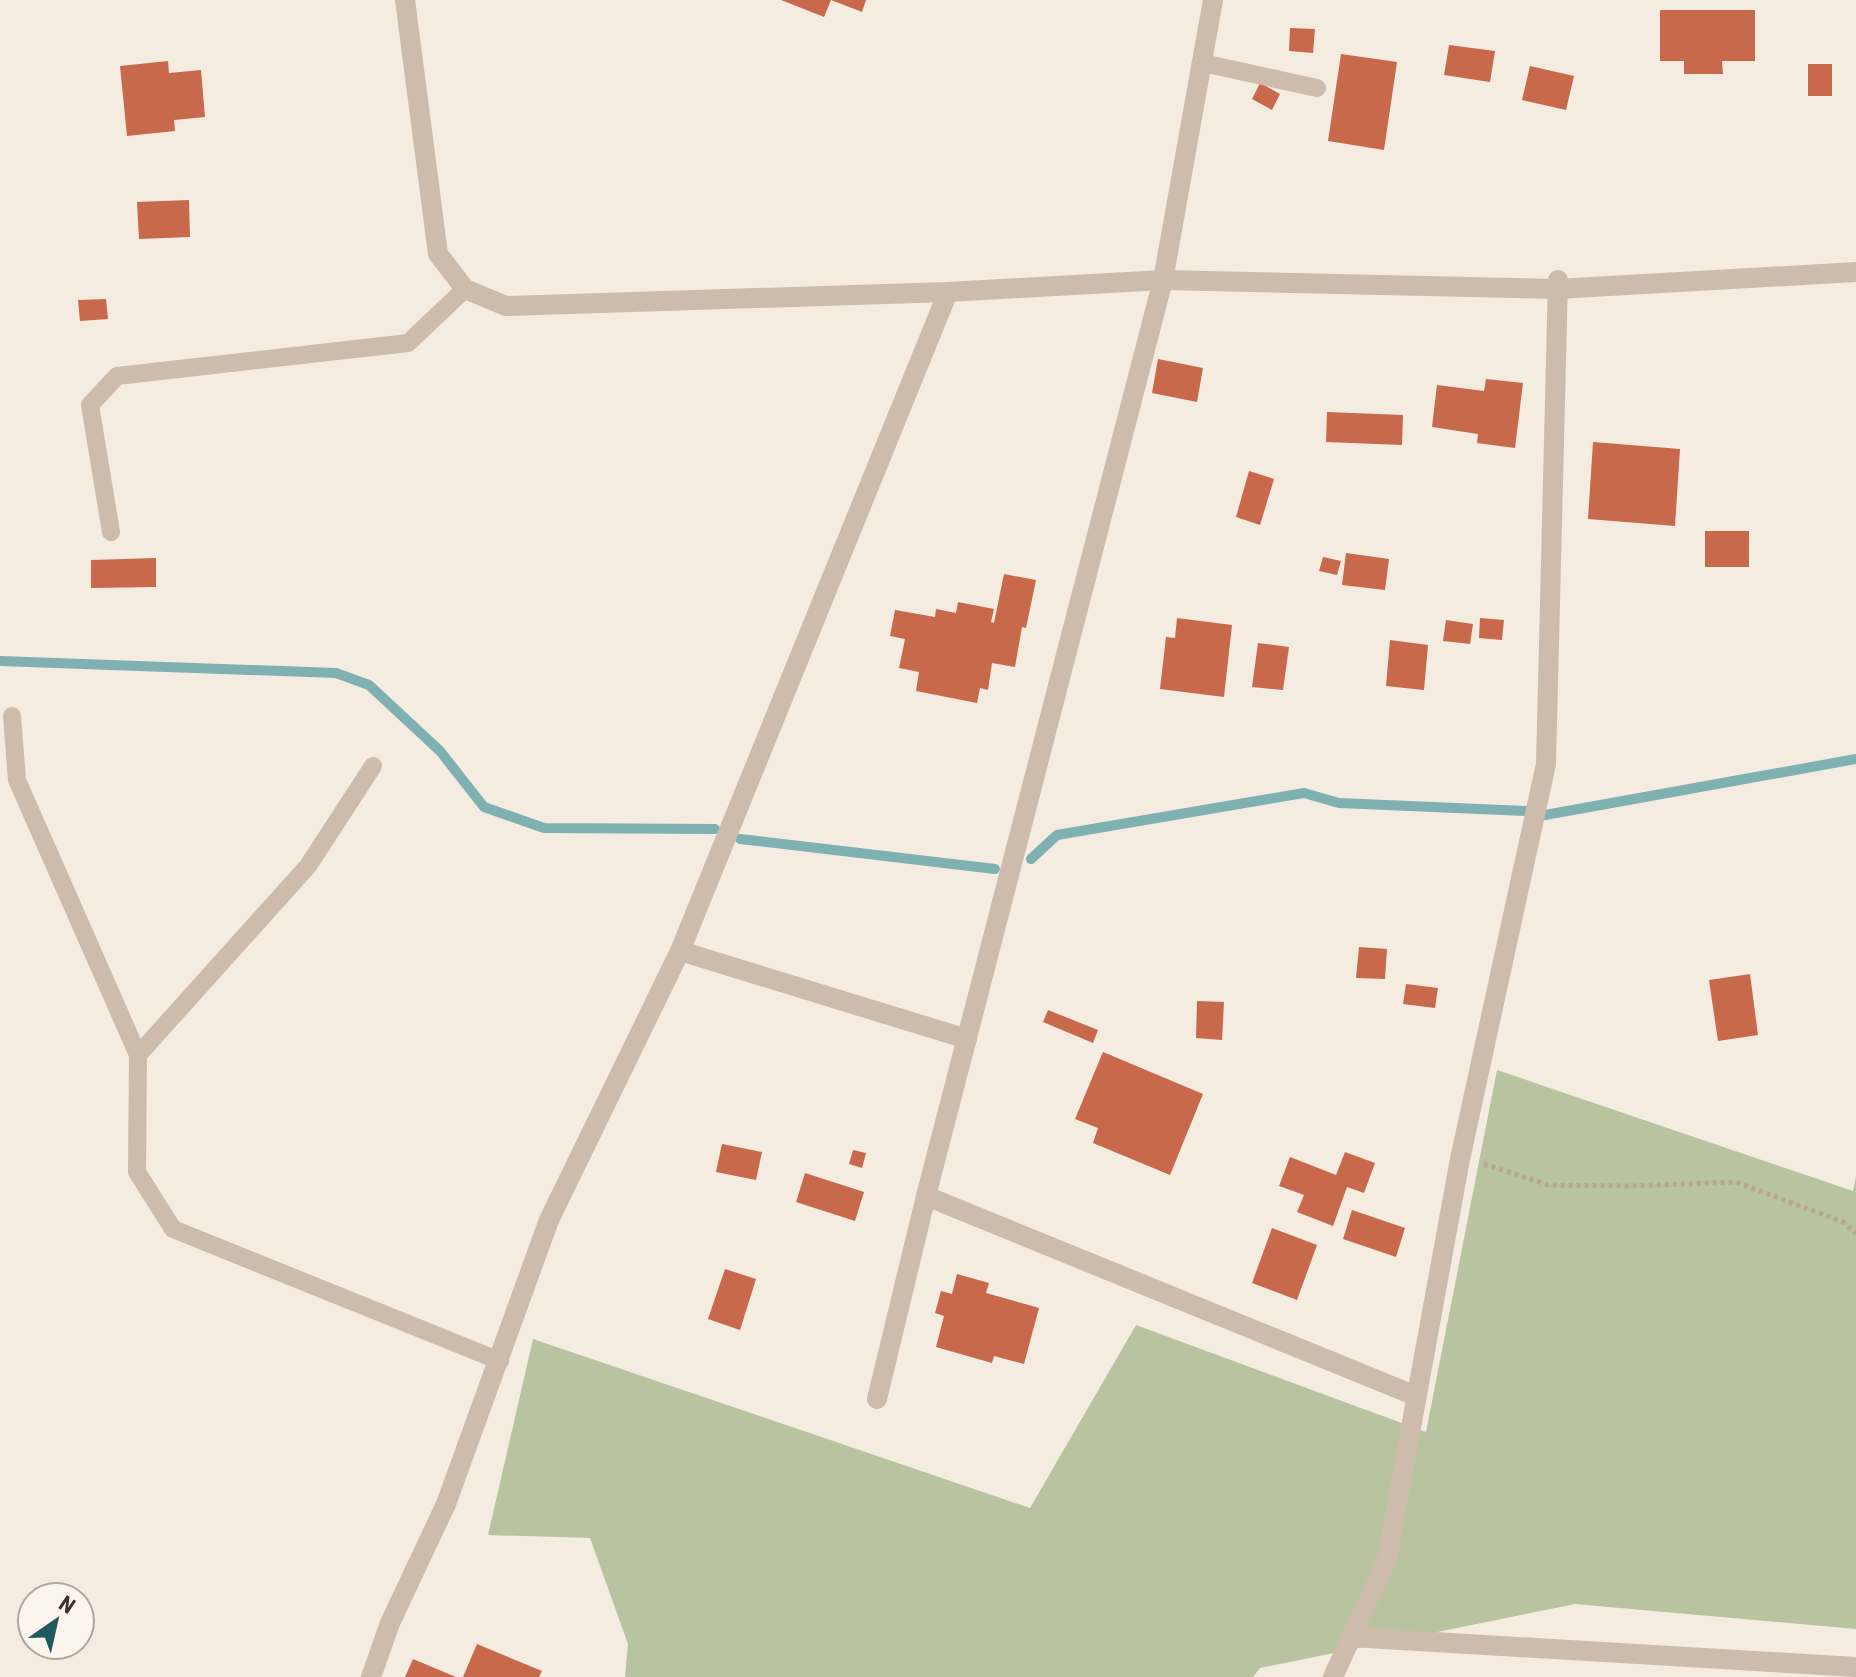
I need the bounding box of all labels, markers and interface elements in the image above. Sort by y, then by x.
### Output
north arrow [16,1581,96,1661]
text: N [54,1591,79,1619]

